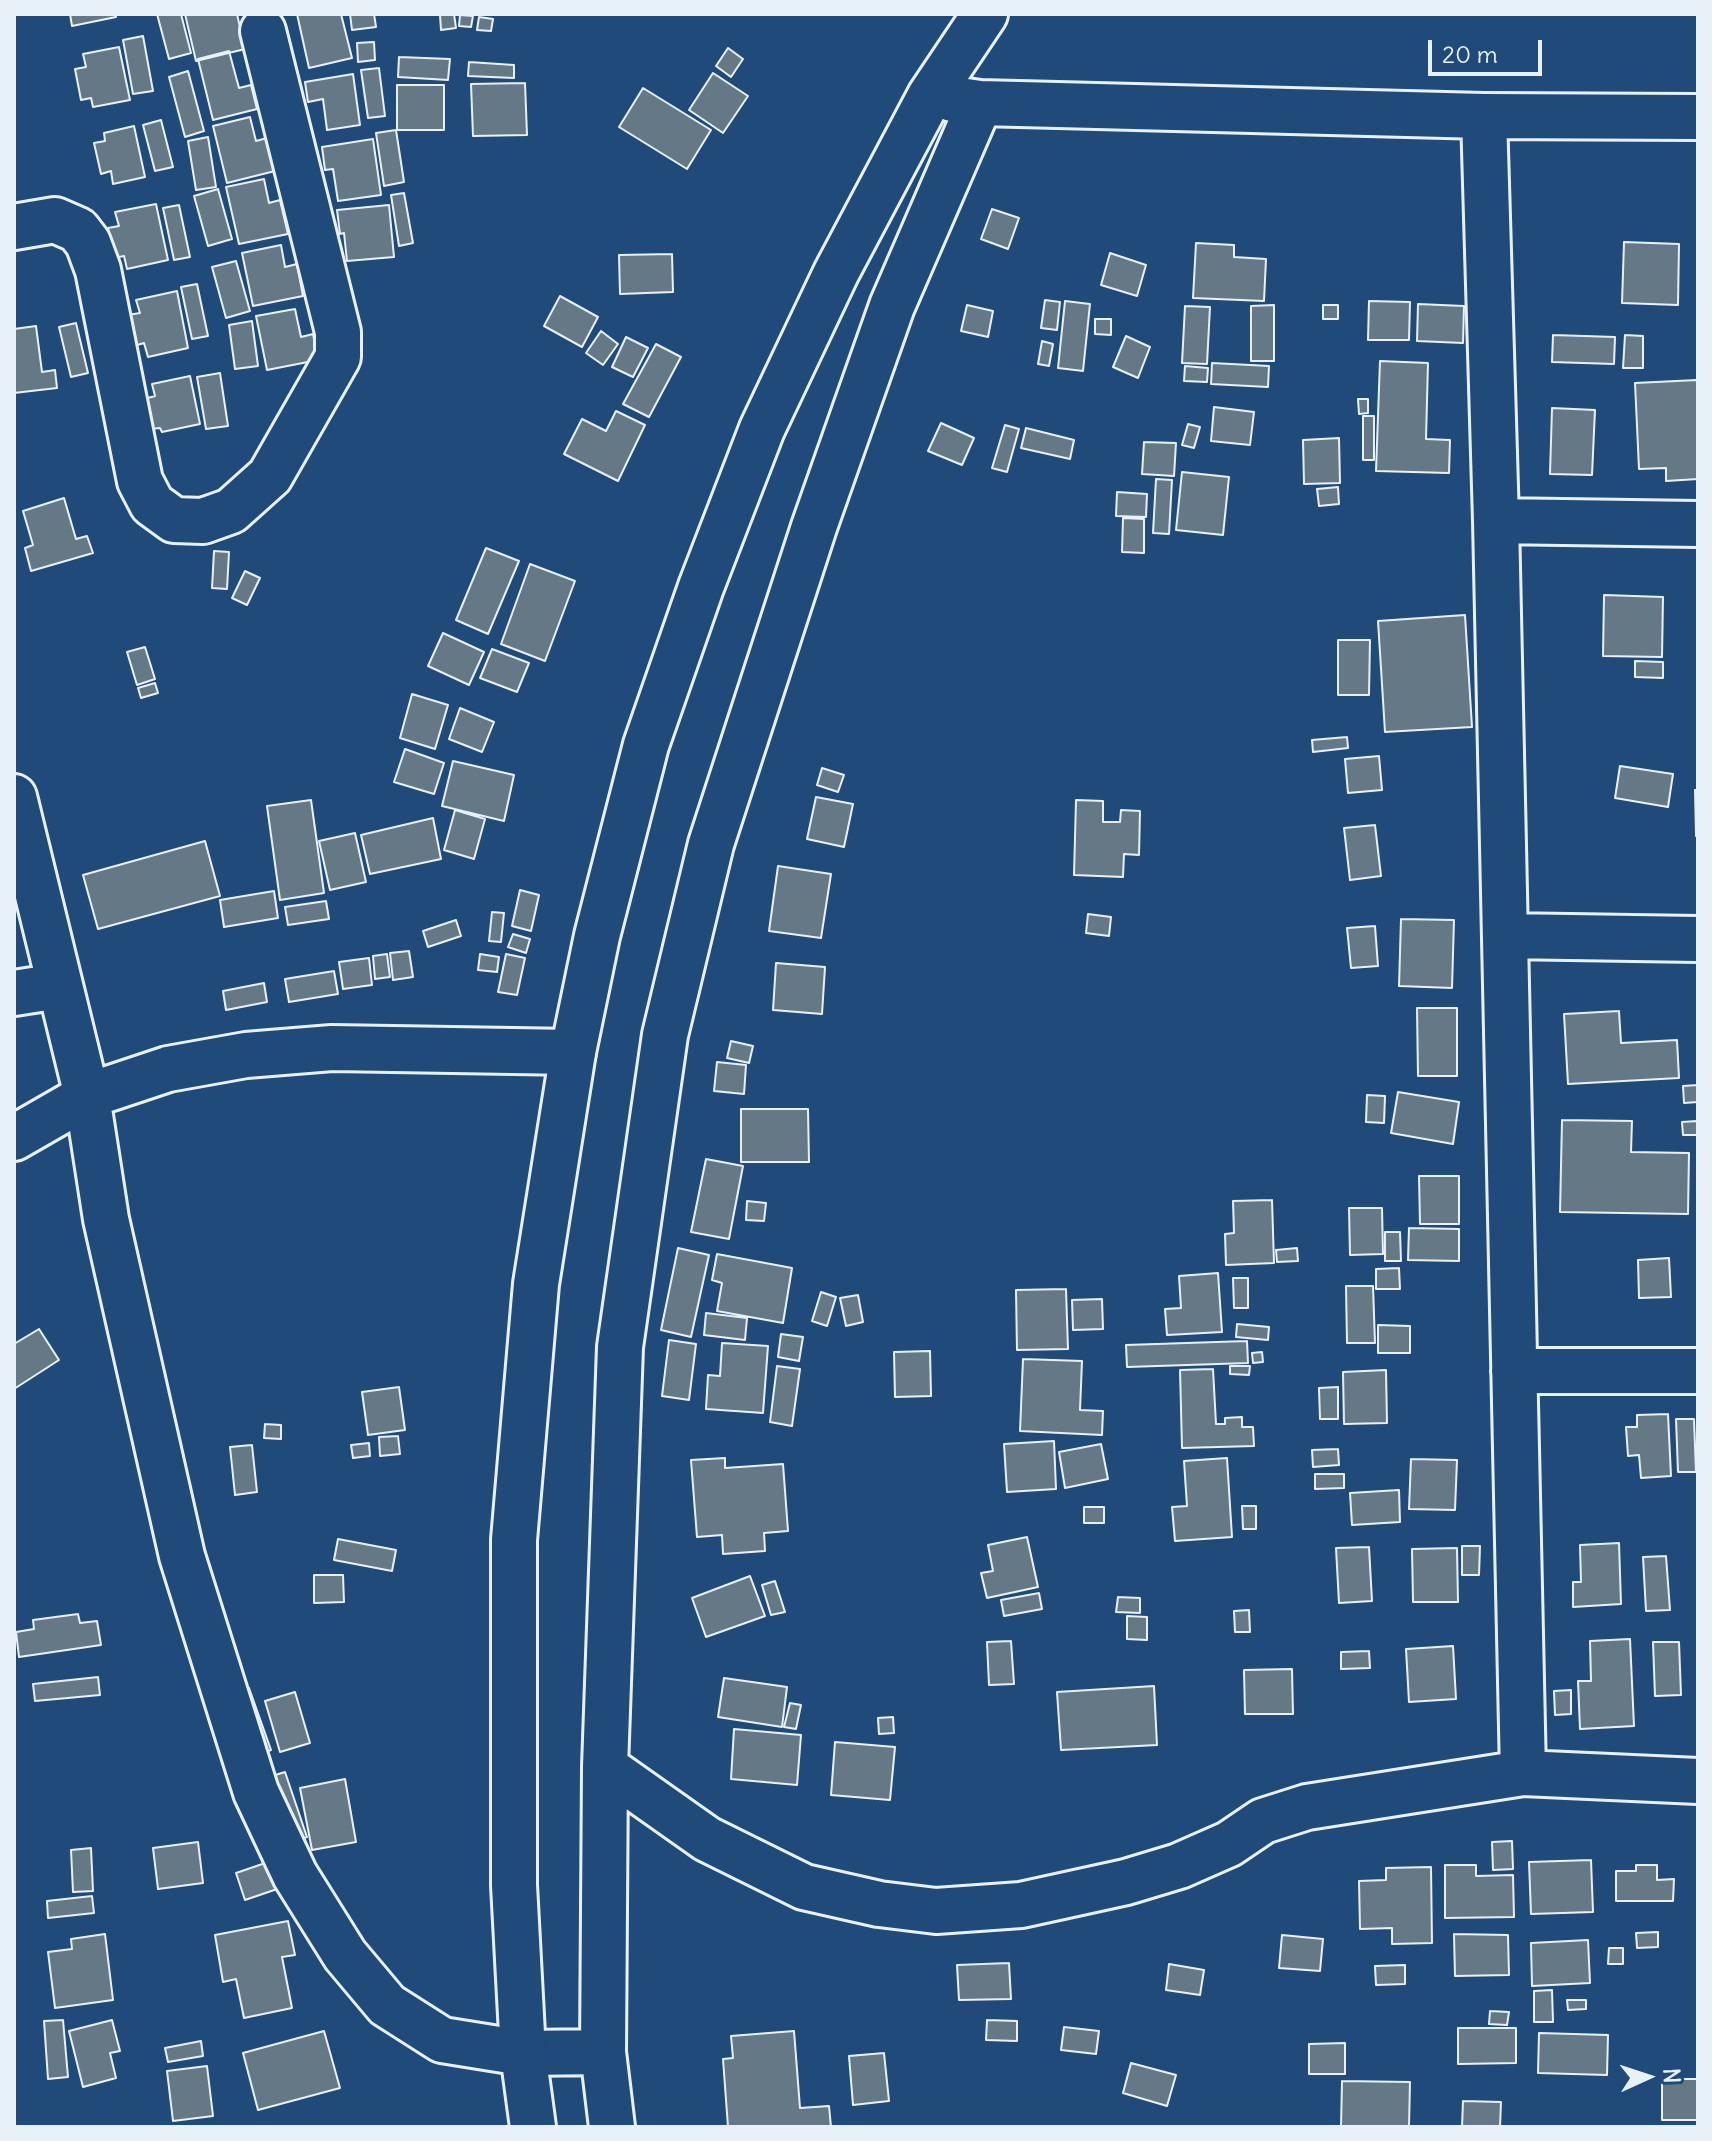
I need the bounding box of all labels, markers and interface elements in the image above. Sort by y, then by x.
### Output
scale bar [1432,24,1546,74]
text: 20 m [1442,39,1498,69]
north arrow [1608,2037,1688,2117]
text: N [1658,2067,1686,2084]

